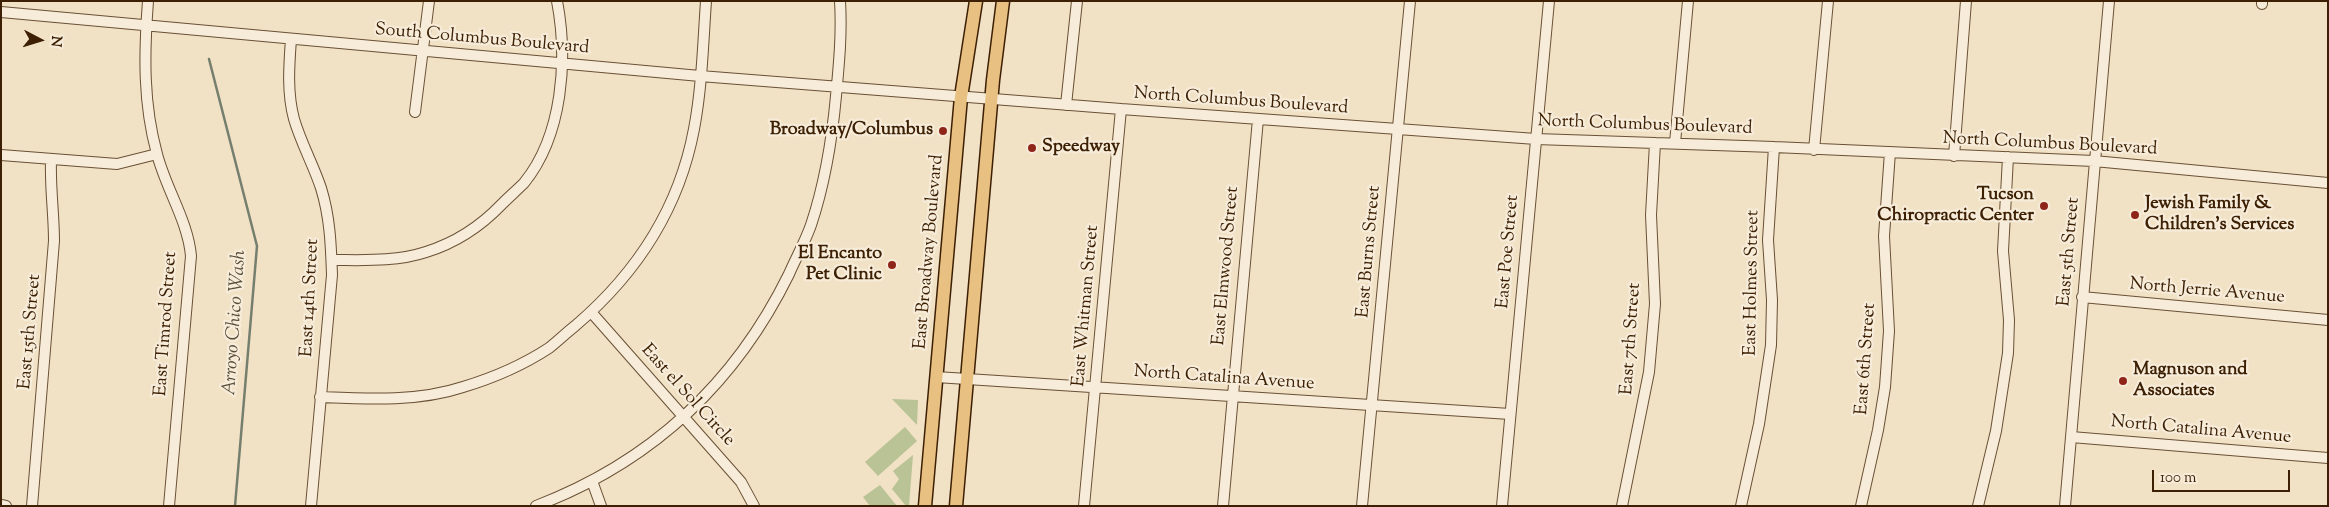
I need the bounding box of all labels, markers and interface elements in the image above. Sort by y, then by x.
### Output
north arrow [15,15,65,65]
street label: South Columbus Boulevard [374,20,590,60]
text: N [44,35,65,48]
street label: North Columbus Boulevard [1133,84,1349,120]
street label: North Columbus Boulevard [1537,111,1753,141]
place label: Broadway/Columbus [770,120,933,142]
marker: Broadway/Columbus [937,125,949,137]
street label: North Columbus Boulevard [1942,129,2158,161]
place label: Speedway [1042,137,1120,159]
marker: Speedway [1026,142,1038,154]
street label: East Broadway Boulevard [911,154,949,350]
street label: East Burns Street [1353,185,1387,319]
place label: Tucson Chiropractic Center [1877,185,2034,228]
street label: East Elmwood Street [1209,186,1245,346]
street label: East Poe Street [1493,194,1525,310]
place label: Jewish Family & Children's Services [2145,194,2294,236]
street label: East 5th Street [2054,197,2086,307]
marker: Tucson Chiropractic Center [2038,200,2050,212]
marker: Jewish Family & Children's Services [2129,209,2141,221]
street label: East Holmes Street [1741,210,1765,356]
street label: East Whitman Street [1069,224,1105,388]
street label: East 14th Street [297,238,325,358]
place label: El Encanto Pet Clinic [798,244,882,286]
water label: Arroyo Chico Wash [220,250,252,396]
street label: East Timrod Street [151,251,183,397]
marker: El Encanto Pet Clinic [886,259,898,271]
street label: East 15th Street [15,274,47,390]
street label: North Jerrie Avenue [2128,274,2286,310]
street label: East 7th Street [1617,282,1647,396]
street label: East 6th Street [1852,302,1882,416]
street label: East el Sol Circle [635,340,739,452]
place label: Magnuson and Associates [2133,360,2248,402]
street label: North Catalina Avenue [1133,362,1315,396]
marker: Magnuson and Associates [2117,375,2129,387]
street label: North Catalina Avenue [2110,412,2292,450]
scale bar [2154,460,2292,492]
text: 100 m [2160,468,2196,489]

